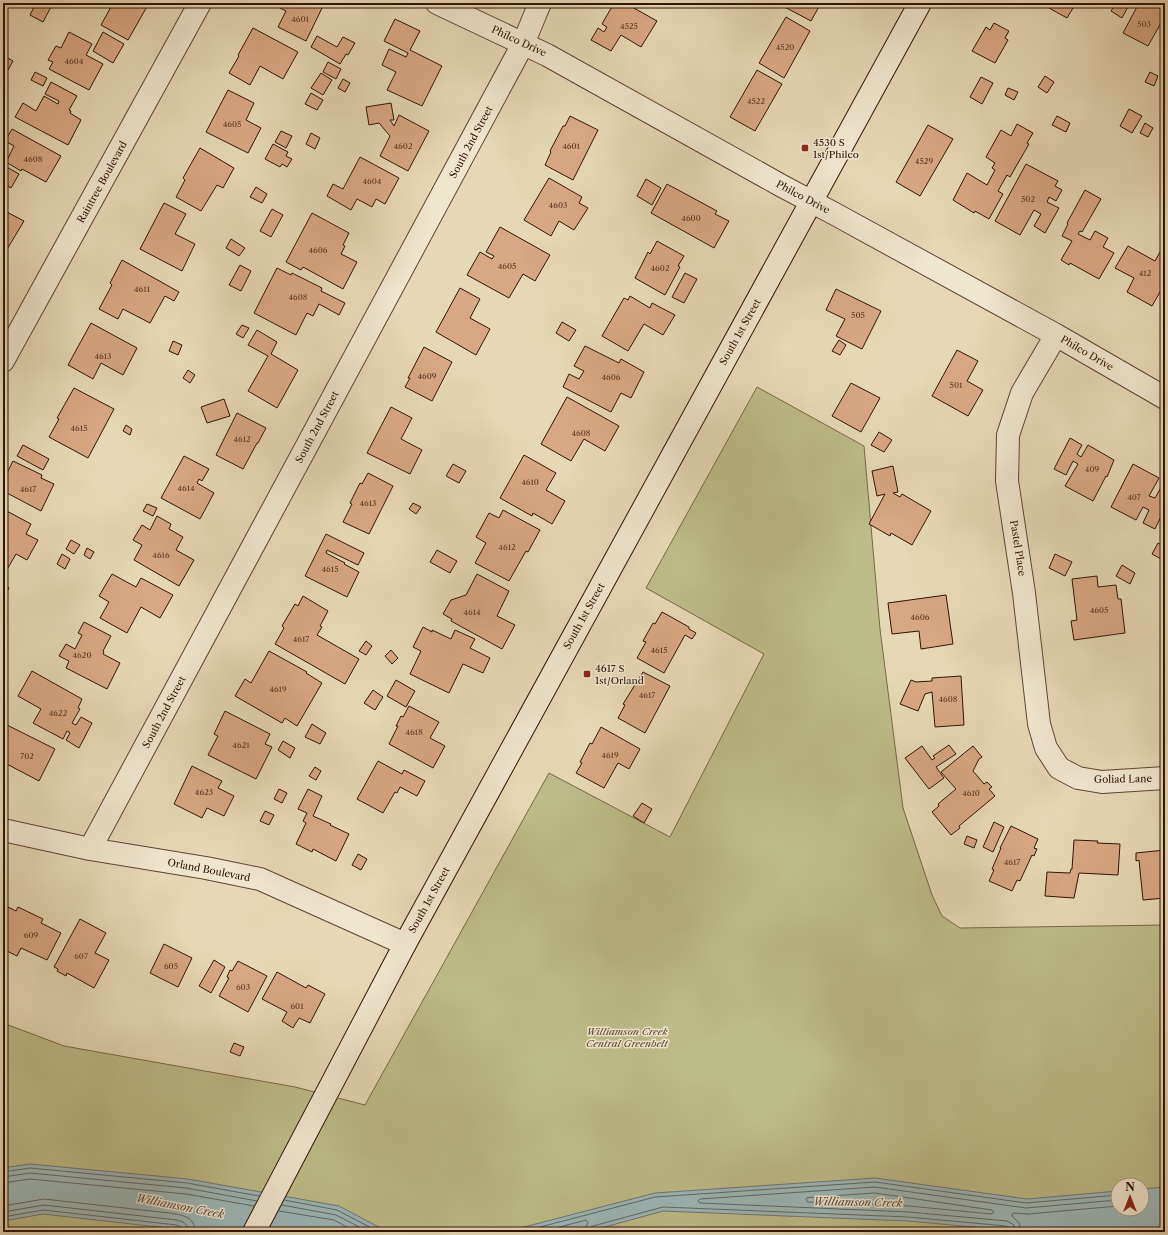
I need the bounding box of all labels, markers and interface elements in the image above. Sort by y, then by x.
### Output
house number: 4601 [291,14,310,24]
house number: 503 [1137,19,1151,29]
house number: 4525 [620,21,638,31]
street label: Philco Drive [490,23,549,60]
house number: 4520 [776,42,794,52]
house number: 4604 [64,56,84,66]
house number: 4522 [747,96,765,106]
street label: South 2nd Street [447,103,496,180]
house number: 4605 [223,119,241,129]
place label: 4530 S 1st/Philco [813,136,859,161]
street label: Raintree Boulevard [74,139,130,225]
house number: 4602 [394,141,413,151]
house number: 4601 [562,141,581,151]
marker: 4530 S 1st/Philco [800,143,810,153]
house number: 4608 [23,154,43,164]
house number: 4529 [915,156,933,166]
house number: 4604 [362,176,382,186]
street label: Philco Drive [774,177,832,217]
house number: 502 [1021,194,1035,204]
house number: 4603 [549,200,567,210]
house number: 4600 [681,213,701,223]
house number: 4606 [308,245,328,255]
house number: 4605 [498,261,516,271]
house number: 4602 [651,263,670,273]
house number: 412 [1139,268,1152,278]
house number: 4611 [134,284,151,294]
house number: 4608 [288,292,308,302]
street label: South 1st Street [716,296,764,367]
house number: 505 [851,310,865,320]
street label: Philco Drive [1058,333,1116,374]
house number: 4613 [94,351,112,361]
house number: 4609 [417,371,437,381]
house number: 4606 [601,372,621,382]
house number: 501 [950,380,963,390]
street label: South 2nd Street [293,388,342,465]
house number: 4615 [70,423,88,433]
house number: 4608 [571,428,591,438]
house number: 4612 [233,434,251,444]
house number: 409 [1085,464,1100,474]
house number: 4610 [521,477,539,487]
house number: 4614 [177,483,195,493]
house number: 4617 [20,484,36,494]
house number: 407 [1127,492,1141,502]
house number: 4613 [359,498,377,508]
street label: Pastel Place [1007,519,1029,577]
house number: 4612 [498,542,516,552]
house number: 4616 [152,550,170,560]
house number: 4615 [321,564,339,574]
street label: South 1st Street [560,580,608,651]
house number: 4605 [1090,605,1108,615]
house number: 4614 [463,607,481,617]
house number: 4606 [910,612,930,622]
house number: 4617 [293,634,309,644]
house number: 4615 [650,645,668,655]
house number: 4620 [73,650,91,660]
place label: 4617 S 1st/Orland [595,662,644,687]
marker: 4617 S 1st/Orland [582,669,592,679]
street label: South 2nd Street [140,673,189,750]
house number: 4619 [269,684,287,694]
house number: 4617 [639,690,655,700]
house number: 4608 [938,694,958,704]
house number: 4622 [49,708,68,718]
house number: 4618 [405,727,423,737]
house number: 4621 [232,740,250,750]
house number: 4619 [601,750,619,760]
house number: 702 [20,751,34,761]
street label: Goliad Lane [1094,772,1152,786]
house number: 4623 [195,787,213,797]
house number: 4610 [962,788,980,798]
street label: Orland Boulevard [167,856,251,884]
house number: 4617 [1004,857,1020,867]
street label: South 1st Street [405,864,453,935]
house number: 609 [24,930,39,940]
house number: 607 [74,951,88,961]
house number: 605 [164,961,178,971]
house number: 603 [236,982,250,992]
house number: 601 [290,1001,304,1011]
park label: Williamson Creek Central Greenbelt [586,1025,668,1050]
north arrow [1110,1177,1150,1217]
text: N [1125,1180,1135,1194]
water label: Williamson Creek [135,1191,225,1221]
water label: Williamson Creek [813,1194,903,1210]

